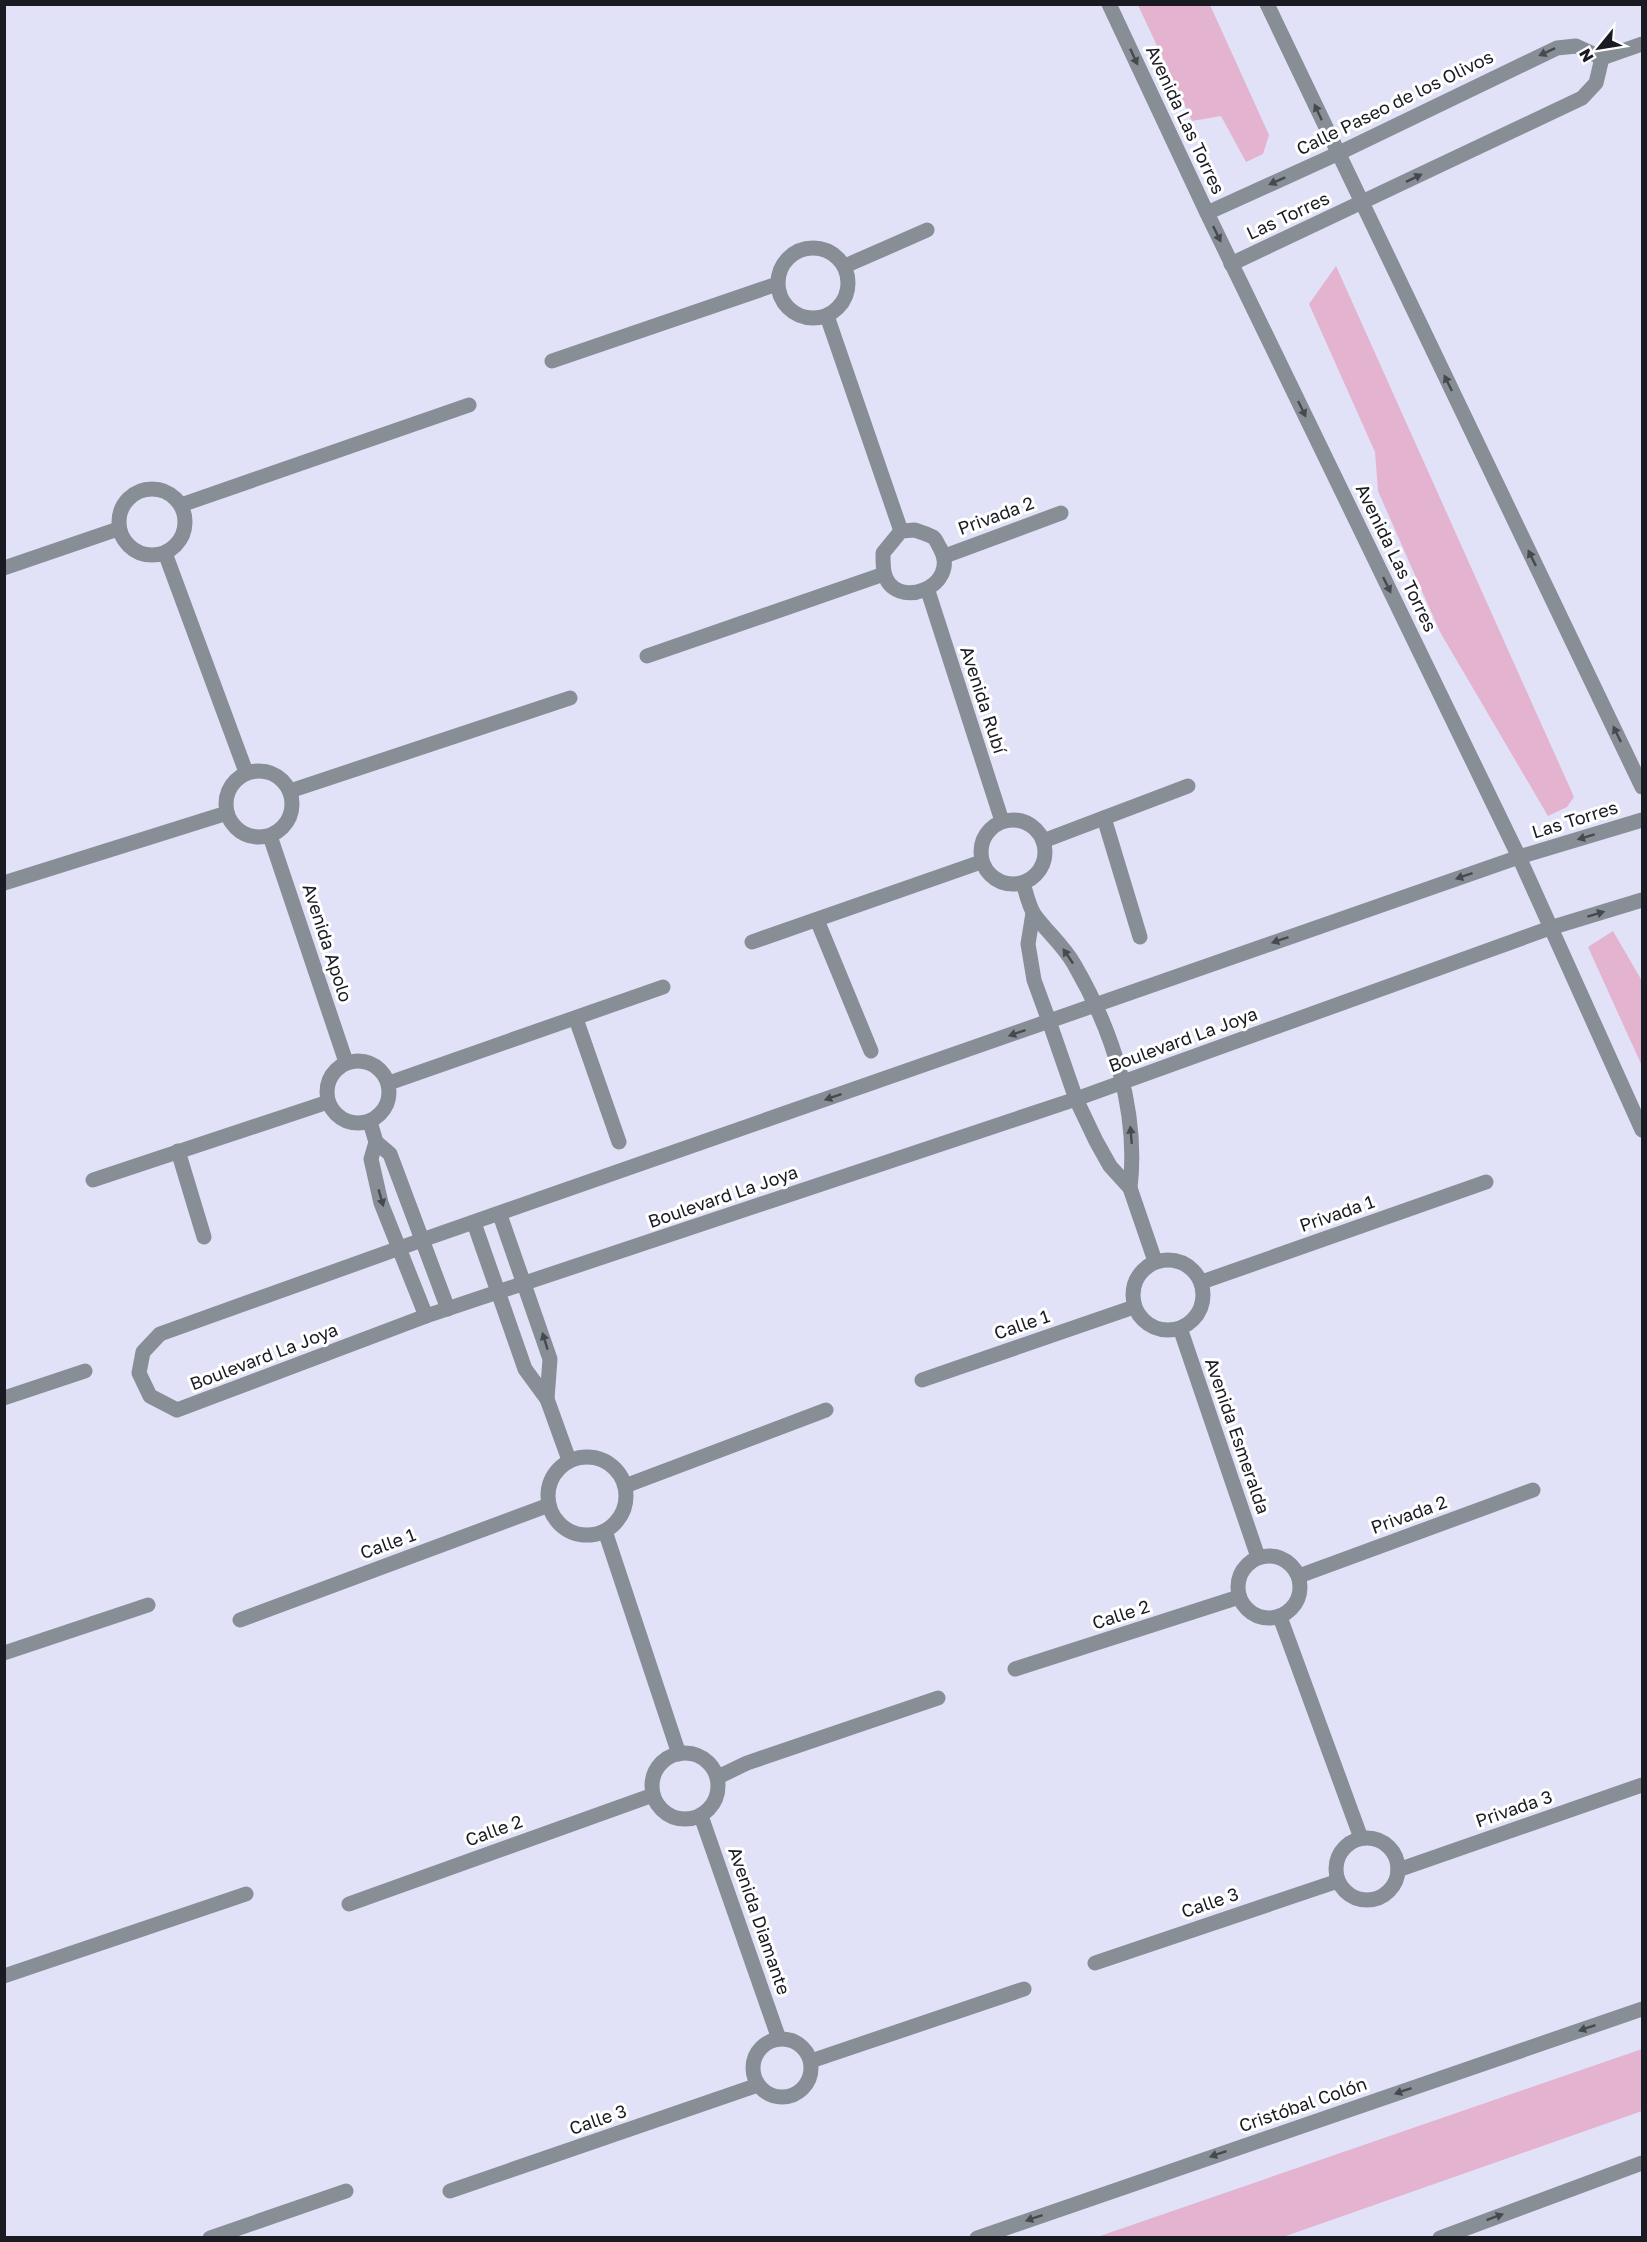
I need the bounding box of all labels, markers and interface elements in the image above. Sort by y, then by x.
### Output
north arrow [1569,18,1629,78]
street label: Avenida Las Torres [1142,42,1230,197]
street label: Calle Paseo de los Olivos [1293,45,1497,159]
text: N [1574,45,1598,66]
one-way arrow [1538,47,1556,57]
one-way arrow [1129,49,1139,67]
one-way arrow [1313,104,1322,121]
one-way arrow [1406,173,1423,183]
one-way arrow [1268,177,1285,186]
street label: Las Torres [1243,186,1332,244]
one-way arrow [1212,225,1222,242]
one-way arrow [1443,374,1452,391]
one-way arrow [1298,401,1307,418]
street label: Avenida Las Torres [1352,480,1442,635]
street label: Privada 2 [955,491,1037,539]
one-way arrow [1528,550,1537,567]
one-way arrow [1383,576,1392,593]
street label: Avenida Rubí [956,643,1012,757]
one-way arrow [1613,726,1622,743]
street label: Las Torres [1529,796,1620,843]
one-way arrow [1577,833,1595,842]
one-way arrow [1455,872,1473,882]
street label: Avenida Apolo [298,881,357,1005]
one-way arrow [1587,909,1605,918]
one-way arrow [1271,936,1289,946]
one-way arrow [1063,948,1074,964]
street label: Boulevard La Joya [1105,1002,1260,1076]
one-way arrow [1008,1028,1026,1038]
one-way arrow [824,1093,842,1103]
one-way arrow [1127,1125,1136,1144]
street label: Boulevard La Joya [645,1160,800,1232]
one-way arrow [377,1189,386,1207]
street label: Privada 1 [1296,1190,1377,1236]
street label: Calle 1 [991,1304,1053,1344]
street label: Boulevard La Joya [187,1318,341,1394]
one-way arrow [540,1332,549,1350]
street label: Avenida Esmeralda [1201,1355,1275,1517]
street label: Privada 2 [1368,1490,1450,1538]
street label: Calle 1 [357,1523,419,1563]
street label: Calle 2 [1089,1594,1152,1634]
street label: Privada 3 [1472,1785,1555,1831]
street label: Calle 2 [462,1810,525,1851]
street label: Avenida Diamante [724,1844,796,1998]
street label: Calle 3 [1178,1882,1241,1922]
one-way arrow [1578,2023,1596,2033]
street label: Cristóbal Colón [1236,2072,1369,2136]
one-way arrow [1394,2087,1412,2096]
street label: Calle 3 [566,2099,629,2139]
one-way arrow [1209,2150,1227,2160]
one-way arrow [1486,2212,1504,2222]
one-way arrow [1025,2213,1043,2223]

